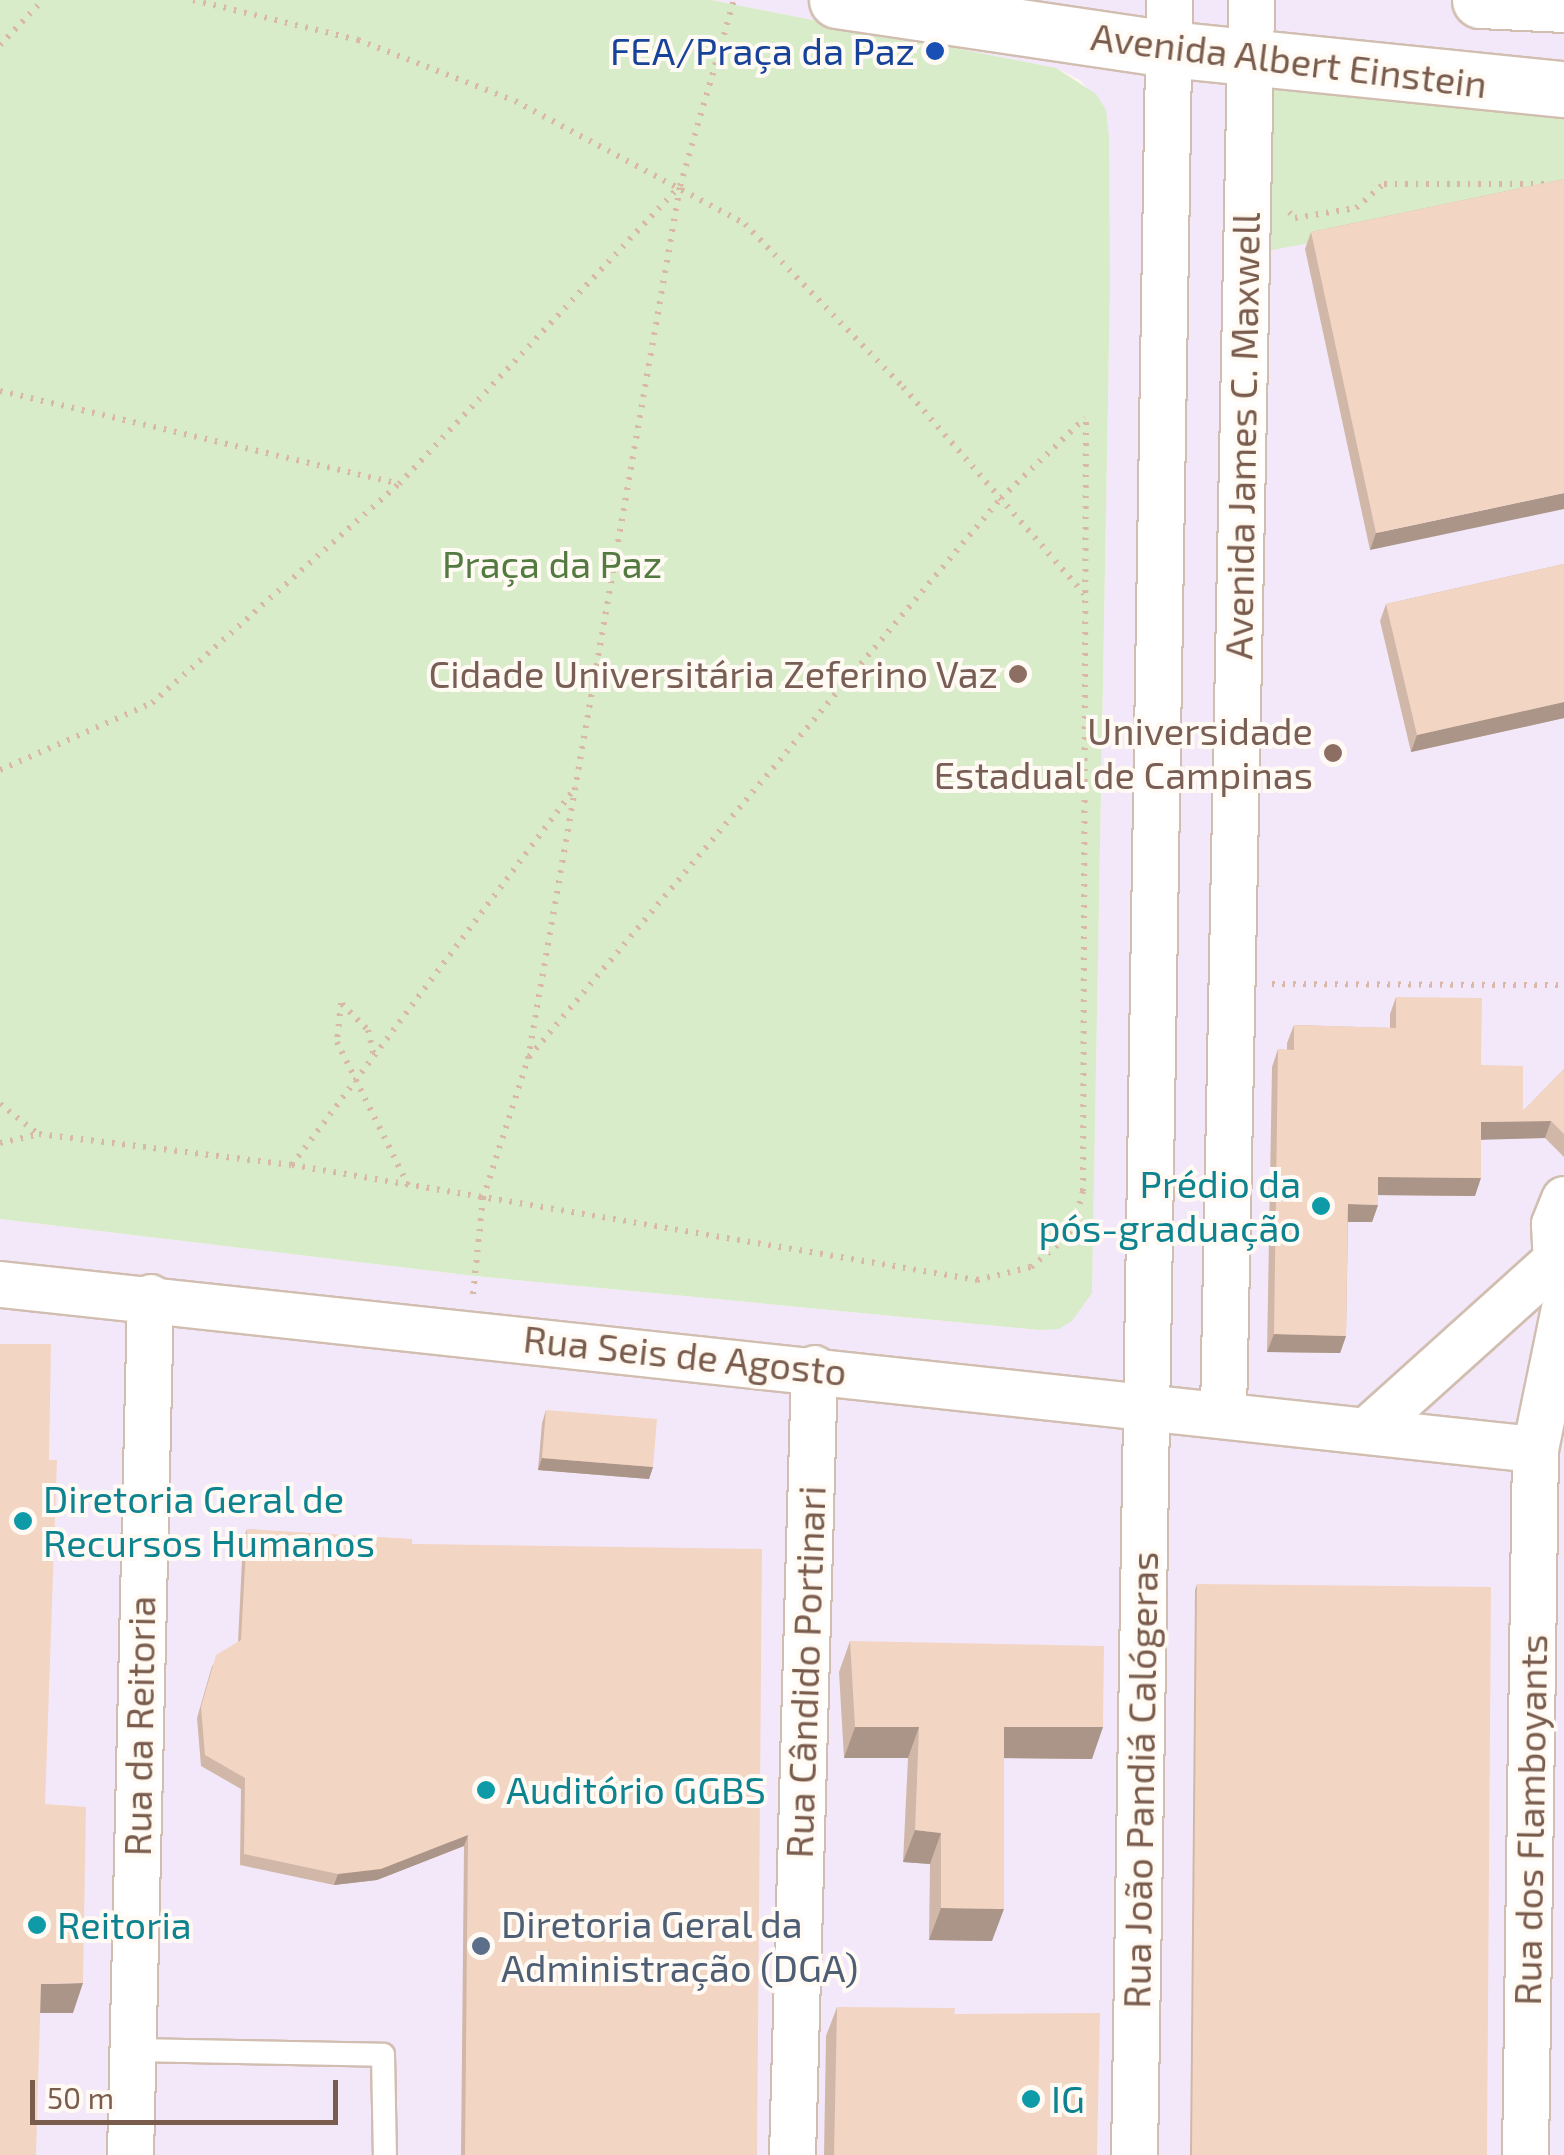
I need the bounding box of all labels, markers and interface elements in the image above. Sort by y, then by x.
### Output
street label: Avenida Albert Einstein [1088,13,1490,107]
place label: FEA/Praça da Paz [610,28,915,74]
marker: FEA/Praça da Paz [924,40,946,62]
street label: Avenida James C. Maxwell [1215,211,1269,661]
park label: Praça da Paz [442,541,662,587]
place label: Cidade Universitária Zeferino Vaz [428,651,998,697]
marker: Cidade Universitária Zeferino Vaz [1007,663,1029,685]
place label: Universidade Estadual de Campinas [933,708,1313,798]
marker: Universidade Estadual de Campinas [1322,742,1344,764]
place label: Prédio da pós-graduação [1038,1161,1301,1250]
marker: Prédio da pós-graduação [1310,1195,1332,1217]
street label: Rua Seis de Agosto [521,1315,849,1395]
place label: Diretoria Geral de Recursos Humanos [43,1476,375,1566]
street label: Rua Cândido Portinari [776,1485,834,1859]
marker: Diretoria Geral de Recursos Humanos [12,1510,34,1532]
street label: Rua João Pandiá Calógeras [1113,1551,1167,2009]
street label: Rua da Reitoria [114,1595,164,1857]
street label: Rua dos Flamboyants [1504,1634,1556,2006]
place label: Auditório GGBS [506,1767,766,1813]
marker: Auditório GGBS [475,1779,497,1801]
place label: Diretoria Geral da Administração (DGA) [501,1901,858,1990]
place label: Reitoria [57,1902,192,1948]
marker: Reitoria [26,1914,48,1936]
marker: Diretoria Geral da Administração (DGA) [470,1935,492,1957]
scale bar [35,2060,342,2122]
place label: IG [1051,2076,1085,2122]
text: 50 m [47,2079,114,2115]
marker: IG [1020,2088,1042,2110]

